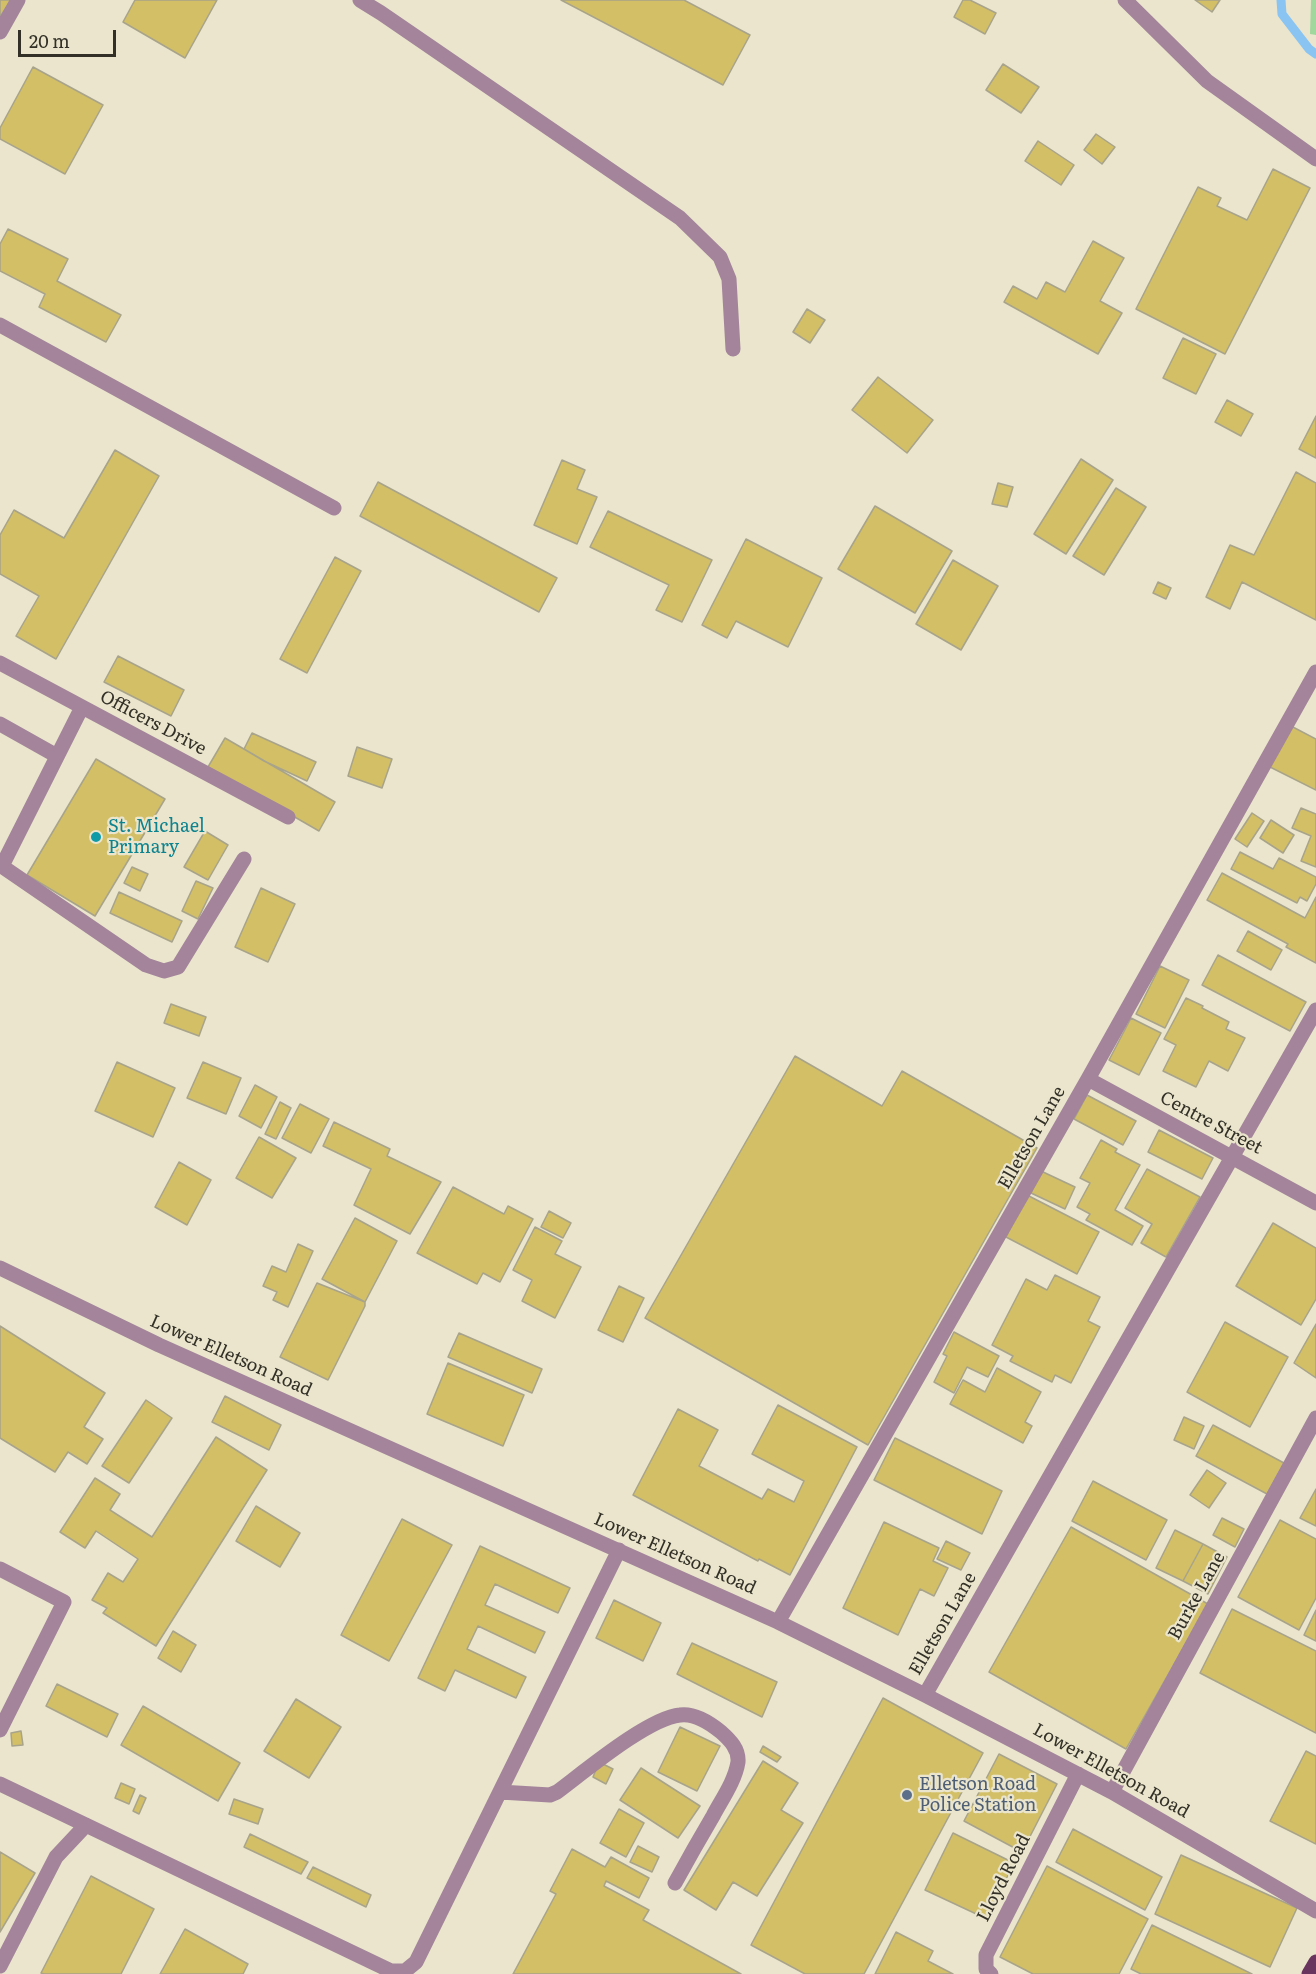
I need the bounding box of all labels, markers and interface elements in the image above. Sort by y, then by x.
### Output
scale bar [21,18,118,56]
text: 20 m [29,27,70,54]
street label: Officers Drive [96,686,210,760]
place label: St. Michael Primary [108,816,205,858]
marker: St. Michael Primary [89,830,103,844]
street label: Elletson Lane [994,1083,1070,1193]
street label: Centre Street [1156,1087,1266,1159]
street label: Lower Elletson Road [147,1310,315,1402]
street label: Lower Elletson Road [591,1508,759,1600]
street label: Burke Lane [1164,1548,1230,1644]
street label: Elletson Lane [905,1569,981,1679]
street label: Lower Elletson Road [1029,1719,1193,1823]
place label: Elletson Road Police Station [919,1774,1036,1816]
marker: Elletson Road Police Station [900,1788,914,1802]
street label: Lloyd Road [973,1831,1035,1925]

